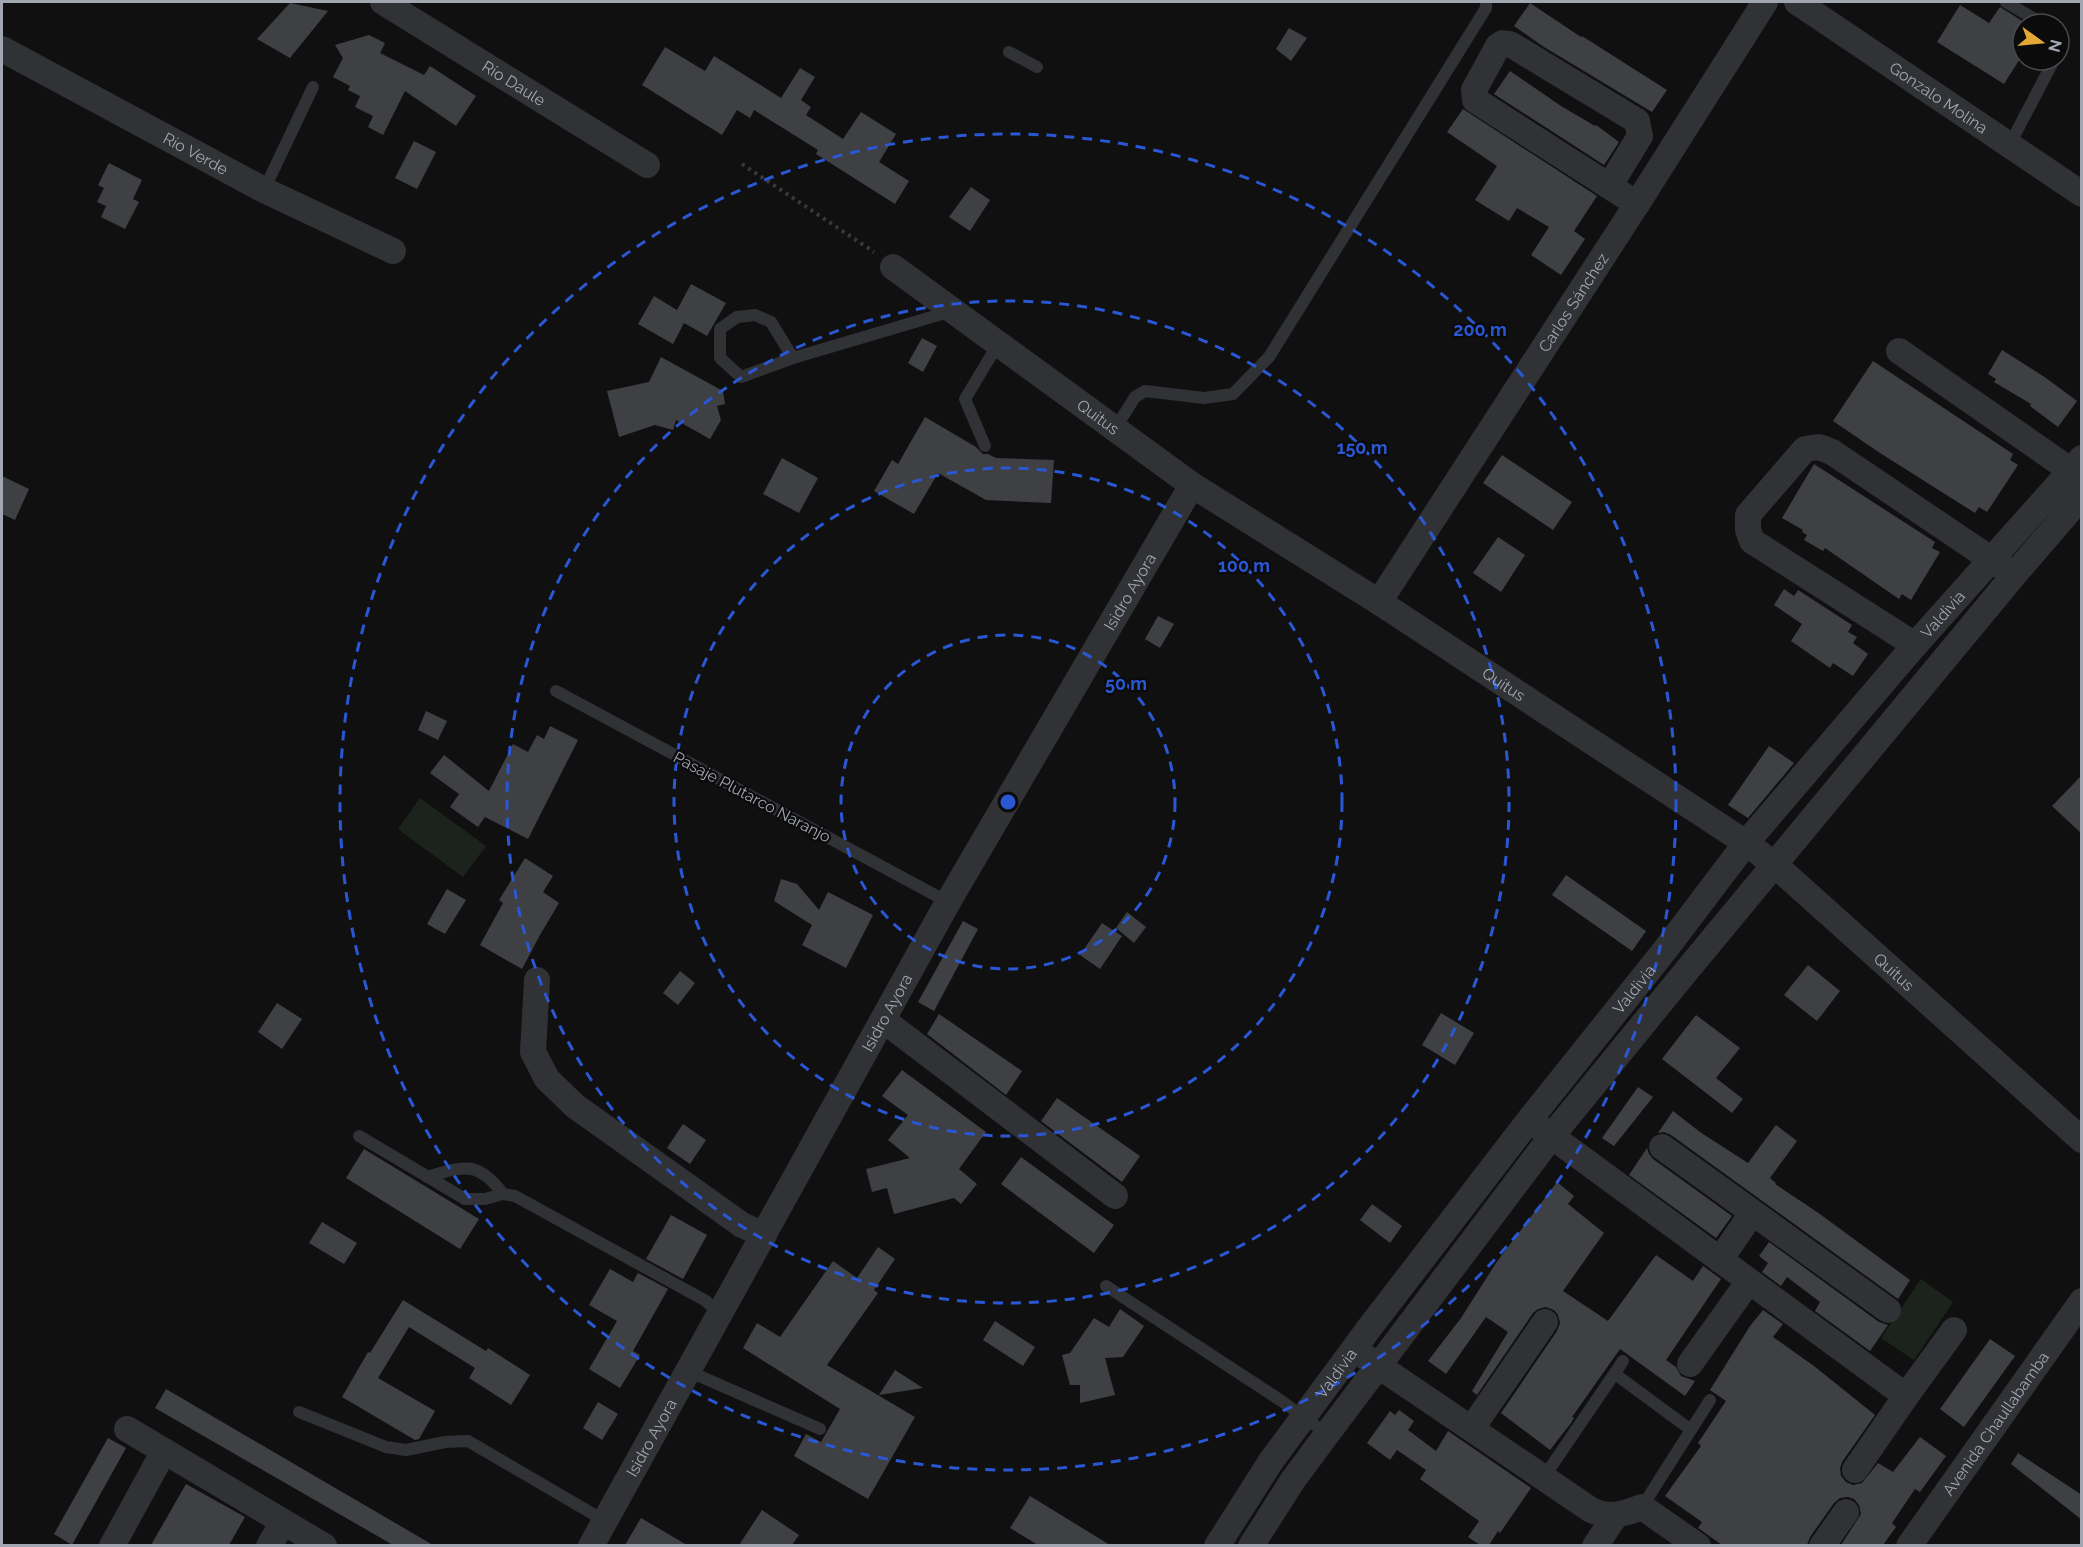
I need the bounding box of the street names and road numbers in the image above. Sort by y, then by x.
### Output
street label: Río Daule [479,56,549,110]
street label: Gonzalo Molina [1886,58,1992,137]
street label: Río Verde [160,128,231,178]
street label: Carlos Sánchez [1534,249,1612,355]
street label: Quitus [1073,395,1123,439]
street label: Isidro Ayora [1100,550,1160,634]
street label: Valdivia [1916,586,1969,642]
street label: Quitus [1479,663,1529,705]
street label: Pasaje Plutarco Naranjo [670,747,834,847]
street label: Quitus [1870,949,1918,995]
street label: Valdivia [1608,961,1659,1017]
street label: Isidro Ayora [858,970,916,1055]
street label: Valdivia [1311,1344,1361,1402]
street label: Avenida Chaullabamba [1938,1348,2053,1499]
street label: Isidro Ayora [622,1395,680,1480]

